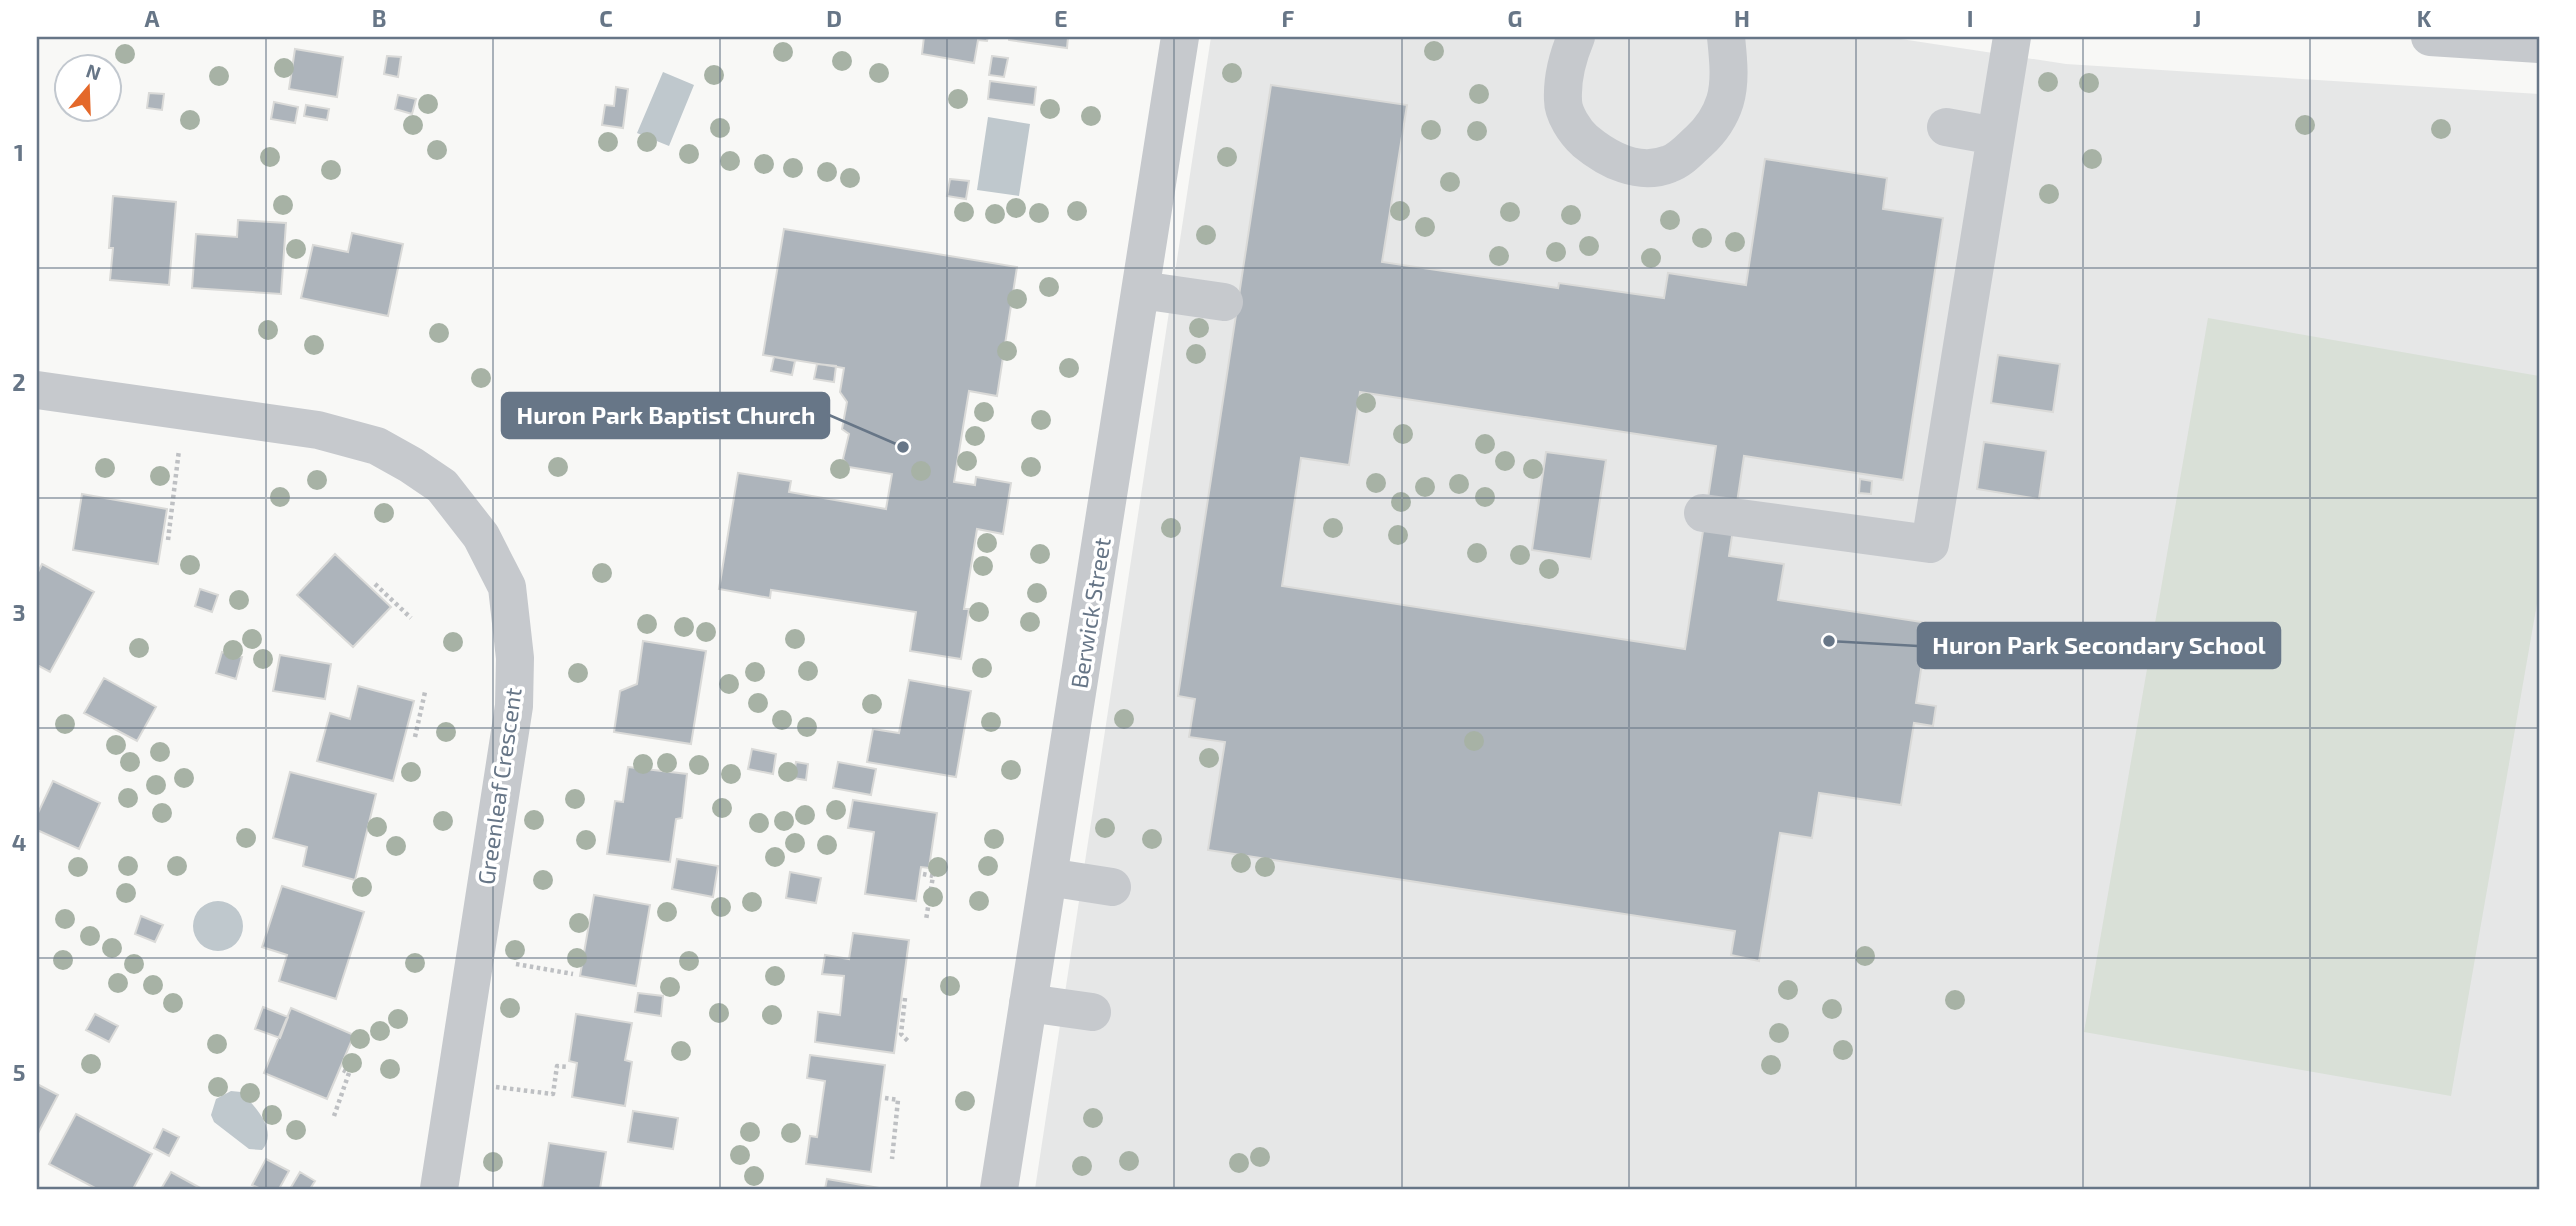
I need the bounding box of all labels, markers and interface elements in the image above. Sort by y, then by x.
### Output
text: A [144,4,160,32]
text: B [372,4,386,32]
text: C [599,4,613,32]
text: D [826,4,842,32]
text: E [1054,4,1068,32]
text: F [1282,4,1295,32]
text: G [1508,4,1522,32]
text: H [1734,4,1750,32]
text: I [1967,4,1973,32]
text: J [2193,4,2201,32]
text: K [2417,4,2432,32]
north arrow [52,52,122,122]
text: N [83,58,104,85]
text: 1 [14,138,24,166]
text: 2 [12,368,26,396]
callout: Huron Park Baptist Church [502,393,829,438]
text: Huron Park Baptist Church [517,400,815,429]
street label: Berwick Street [1064,535,1116,690]
text: 3 [12,598,26,626]
callout: Huron Park Secondary School [1918,623,2280,668]
text: Huron Park Secondary School [1932,630,2266,659]
street label: Greenleaf Crescent [471,686,527,886]
text: 4 [12,828,26,856]
text: 5 [13,1058,25,1086]

